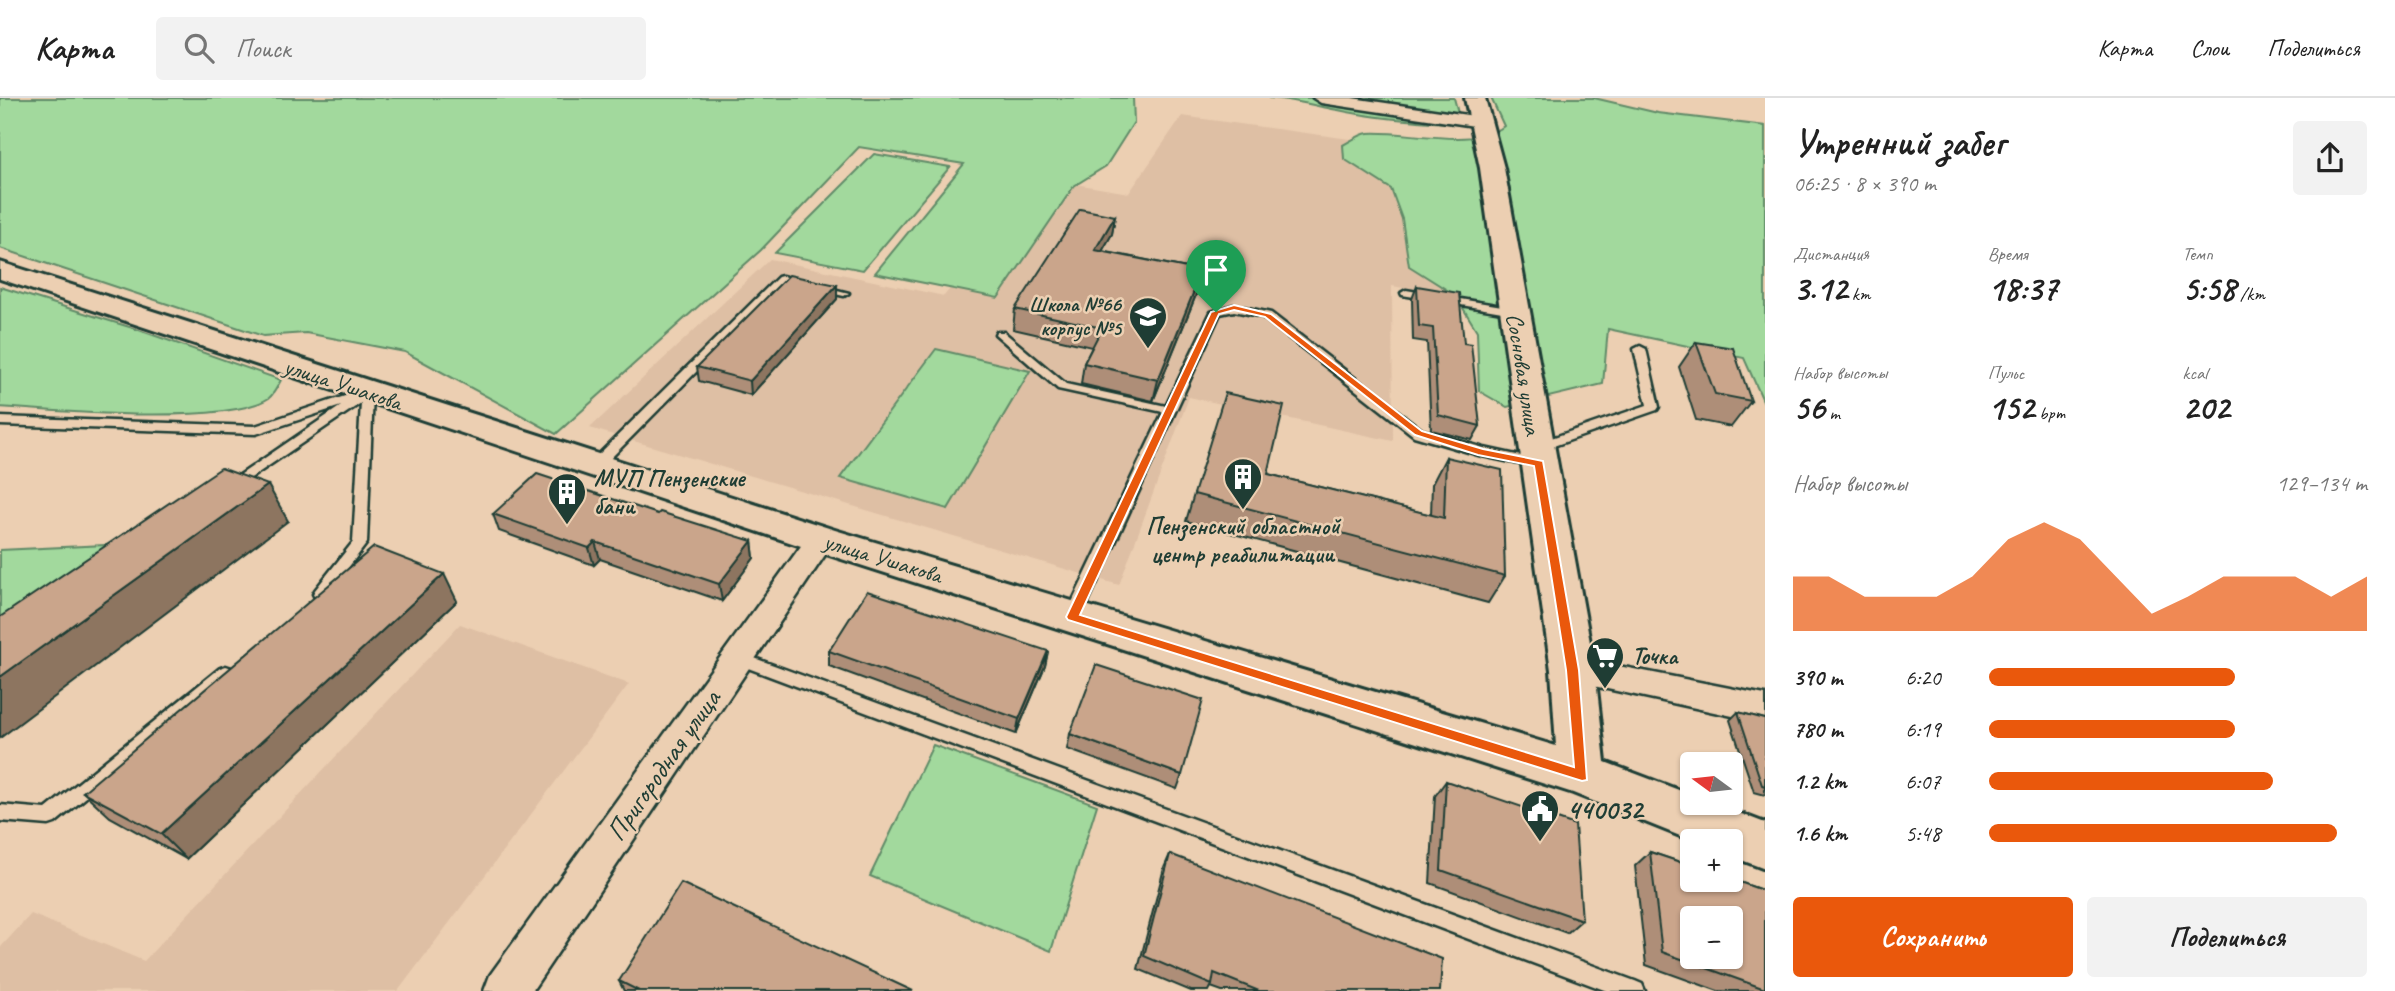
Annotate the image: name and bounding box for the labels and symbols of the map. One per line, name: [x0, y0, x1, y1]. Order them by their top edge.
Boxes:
pin: [1186, 240, 1246, 312]
place label: Школа №66 корпус №5: [1029, 291, 1123, 342]
school or university icon: Школа №66 корпус №5: [1127, 295, 1169, 350]
street label: Сосновая улица: [1500, 311, 1549, 438]
street label: улица Ушакова: [279, 350, 408, 418]
building icon: Пензенский областной центр реабилитации: [1222, 456, 1264, 511]
place label: МУП Пензенские бани: [594, 463, 746, 521]
building icon: МУП Пензенские бани: [546, 471, 588, 526]
place label: Пензенский областной центр реабилитации: [1146, 511, 1342, 569]
street label: улица Ушакова: [818, 525, 948, 591]
supermarket icon: Точка: [1584, 635, 1626, 690]
place label: Точка: [1632, 641, 1679, 671]
street label: Пригородная улица: [598, 681, 729, 847]
north arrow: [1680, 752, 1743, 816]
public building icon: 440032: [1519, 788, 1561, 843]
place label: 440032: [1567, 792, 1645, 827]

